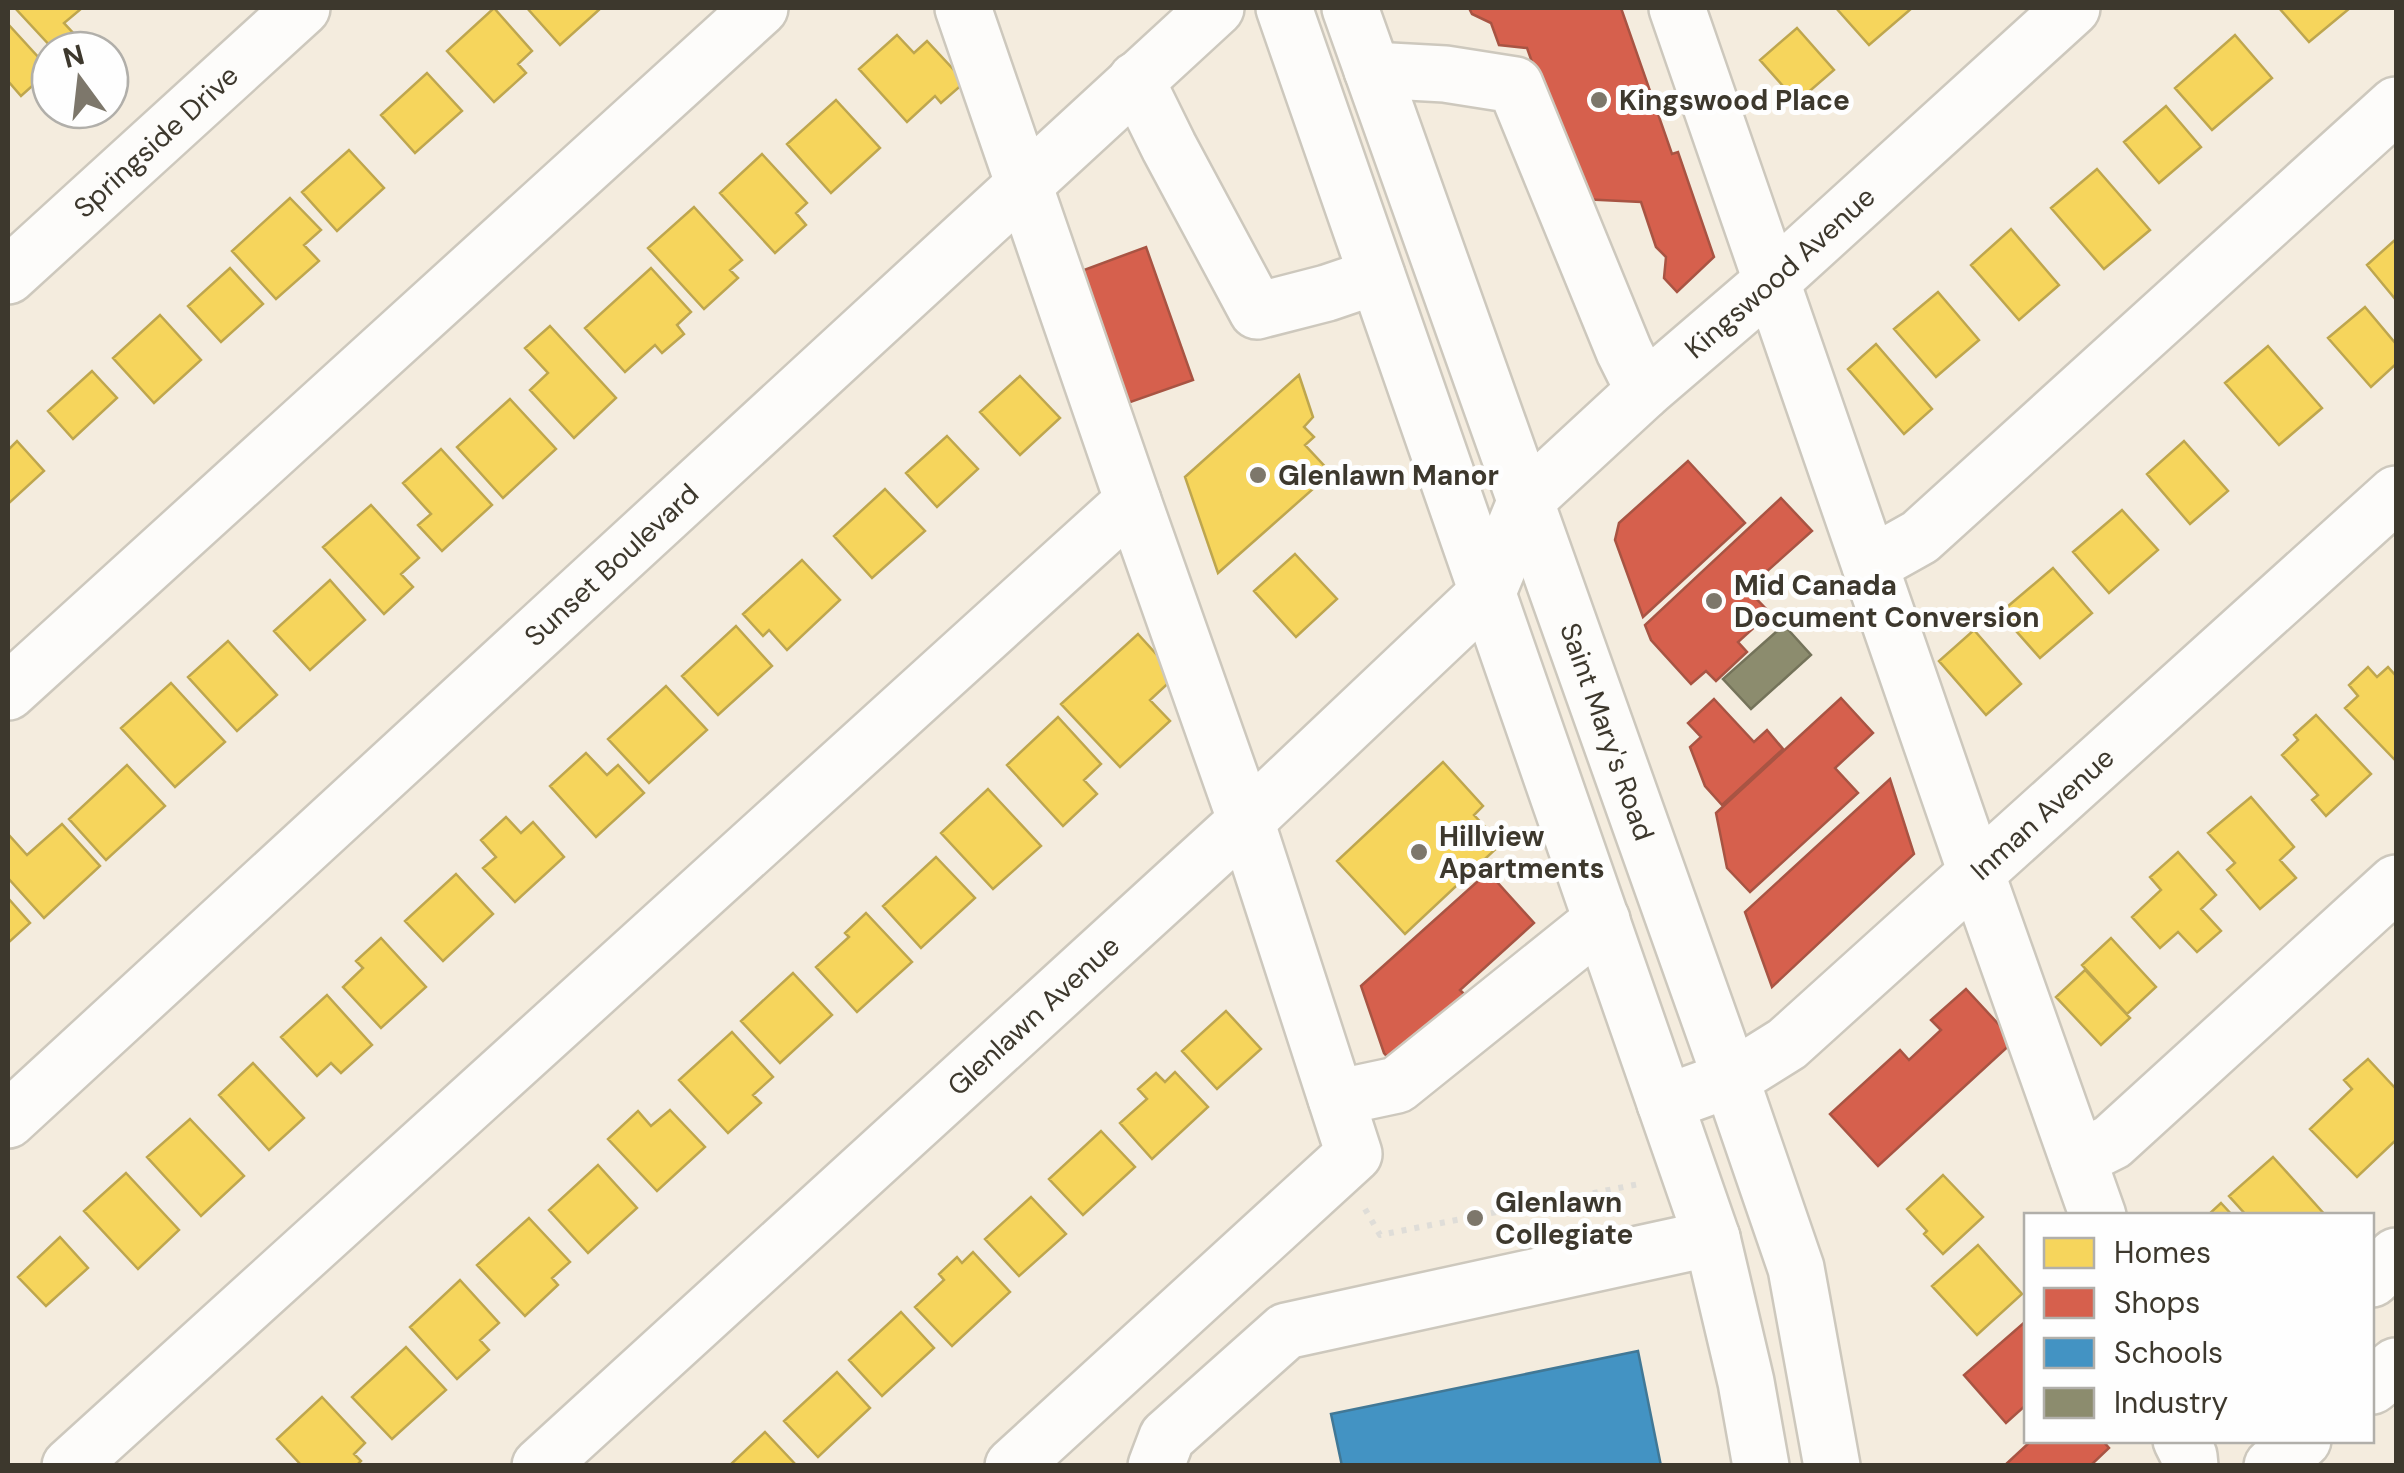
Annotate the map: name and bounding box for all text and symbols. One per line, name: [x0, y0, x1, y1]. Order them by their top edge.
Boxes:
north arrow: [30, 30, 130, 130]
text: N: [59, 36, 88, 77]
street label: Springside Drive: [66, 57, 246, 226]
place label: Kingswood Place: [1619, 82, 1850, 119]
marker: Kingswood Place: [1588, 89, 1610, 111]
street label: Kingswood Avenue: [1677, 178, 1883, 367]
place label: Glenlawn Manor: [1278, 457, 1499, 494]
marker: Glenlawn Manor: [1247, 464, 1269, 486]
street label: Sunset Boulevard: [516, 475, 706, 654]
place label: Mid Canada Document Conversion: [1734, 567, 2040, 636]
marker: Mid Canada Document Conversion: [1703, 590, 1725, 612]
street label: Saint Mary's Road: [1552, 618, 1663, 845]
street label: Inman Avenue: [1962, 739, 2122, 888]
place label: Hillview Apartments: [1439, 818, 1605, 887]
marker: Hillview Apartments: [1408, 841, 1430, 863]
street label: Glenlawn Avenue: [939, 927, 1127, 1104]
place label: Glenlawn Collegiate: [1495, 1184, 1633, 1253]
marker: Glenlawn Collegiate: [1464, 1207, 1486, 1229]
legend: [2024, 1213, 2374, 1443]
text: Homes: [2114, 1233, 2211, 1272]
text: Shops: [2114, 1283, 2200, 1322]
text: Schools: [2114, 1333, 2223, 1372]
text: Industry: [2114, 1383, 2229, 1422]

